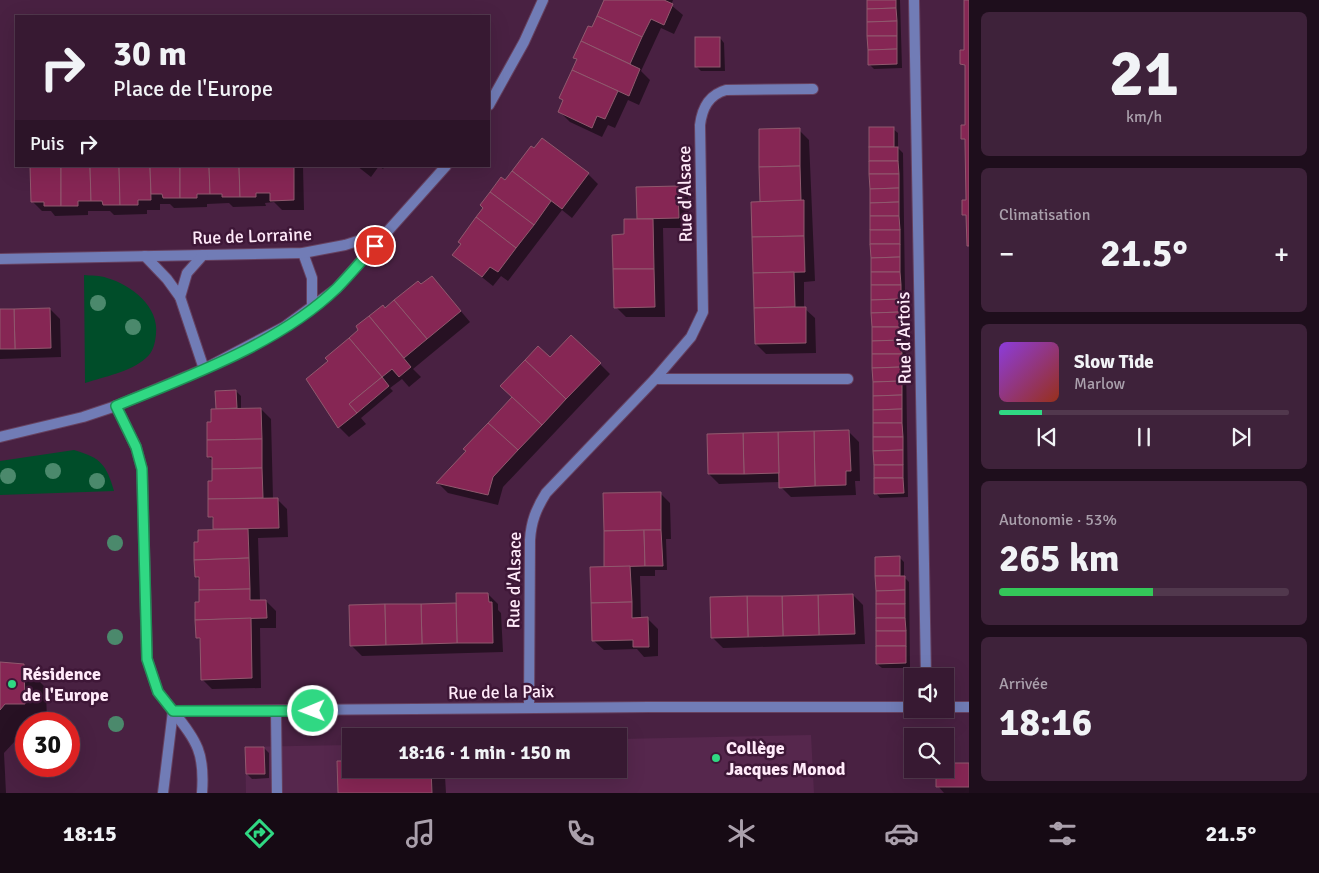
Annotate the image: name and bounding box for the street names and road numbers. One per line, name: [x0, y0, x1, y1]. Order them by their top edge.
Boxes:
street label: Rue d'Alsace: [673, 145, 697, 243]
street label: Rue de Lorraine: [192, 223, 312, 249]
street label: Rue d'Artois: [892, 291, 916, 385]
street label: Rue d'Alsace: [502, 531, 526, 629]
street label: Rue de la Paix: [448, 680, 555, 704]

